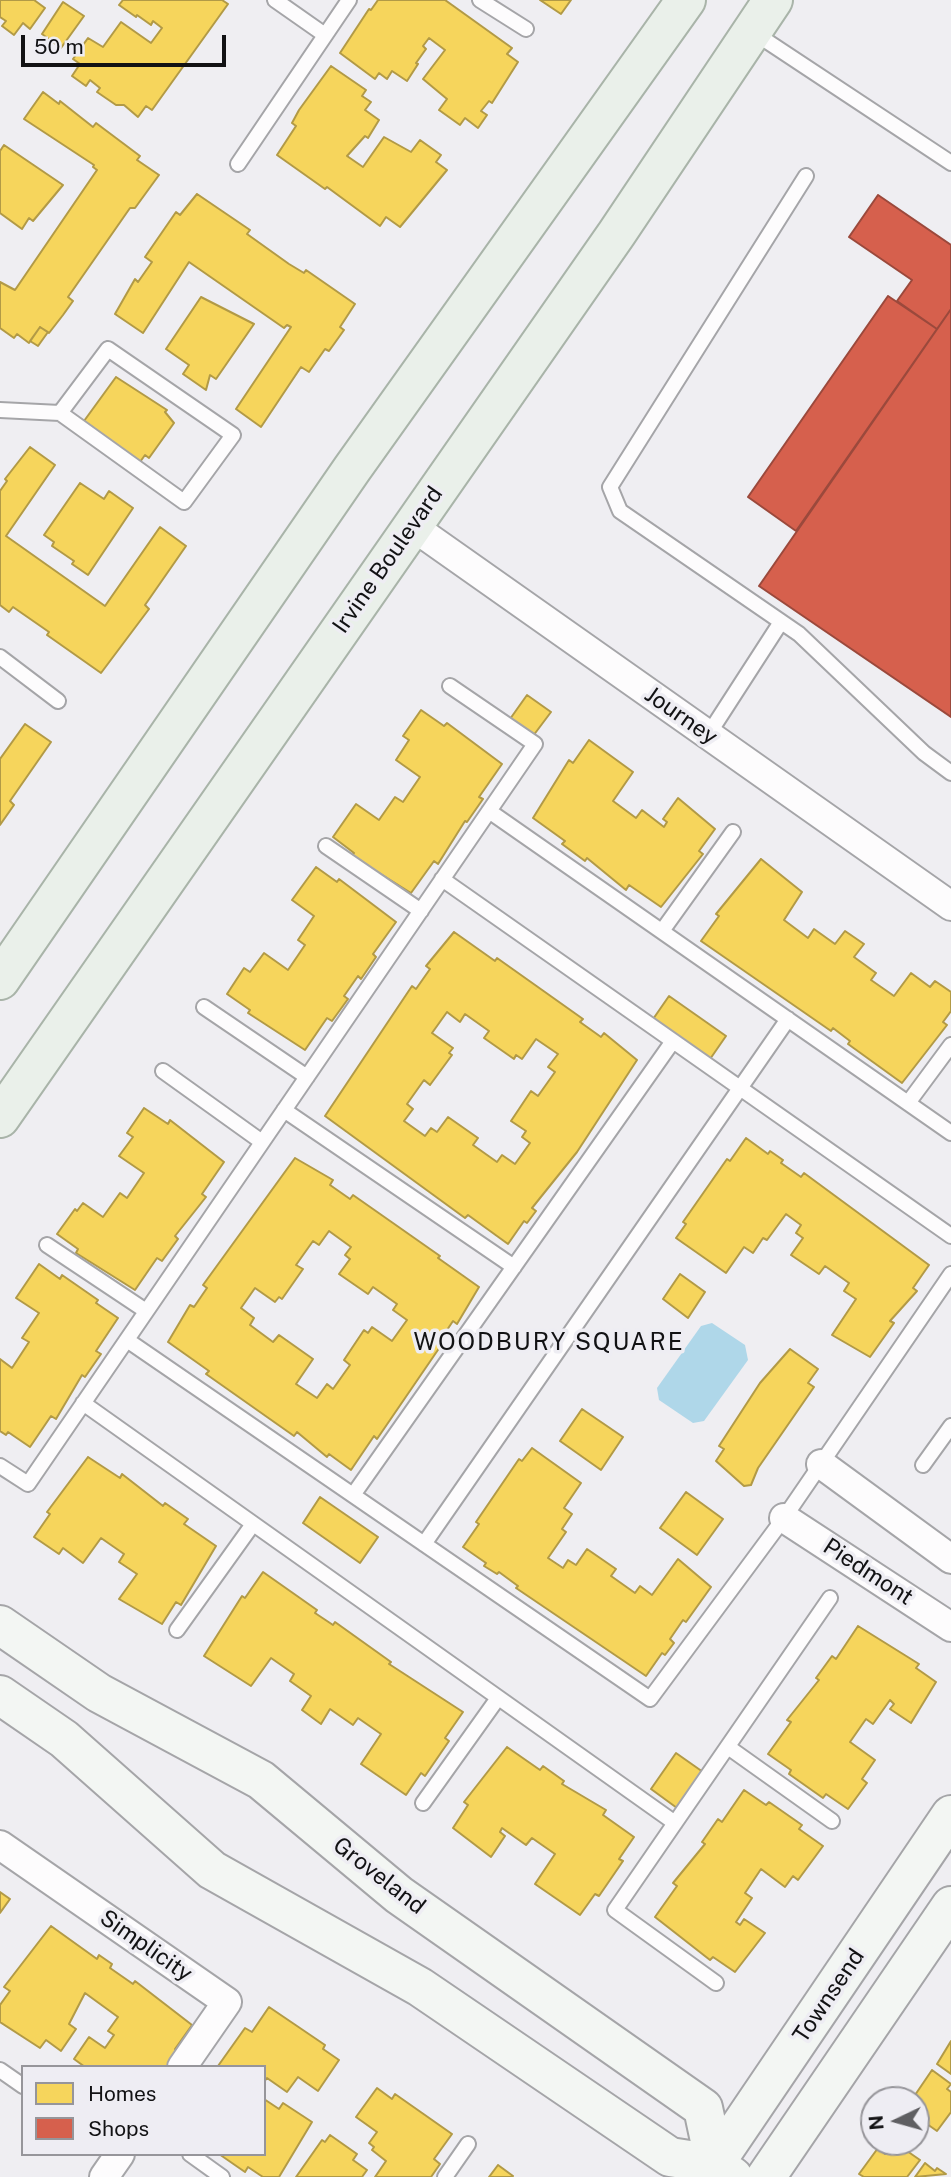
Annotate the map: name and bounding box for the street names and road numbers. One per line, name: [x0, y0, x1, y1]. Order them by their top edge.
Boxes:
street label: Irvine Boulevard: [327, 481, 449, 639]
street label: Journey: [639, 681, 723, 751]
street label: Piedmont: [818, 1533, 918, 1611]
street label: Groveland: [327, 1831, 431, 1921]
street label: Simplicity: [94, 1904, 198, 1988]
street label: Townsend: [787, 1944, 871, 2048]

